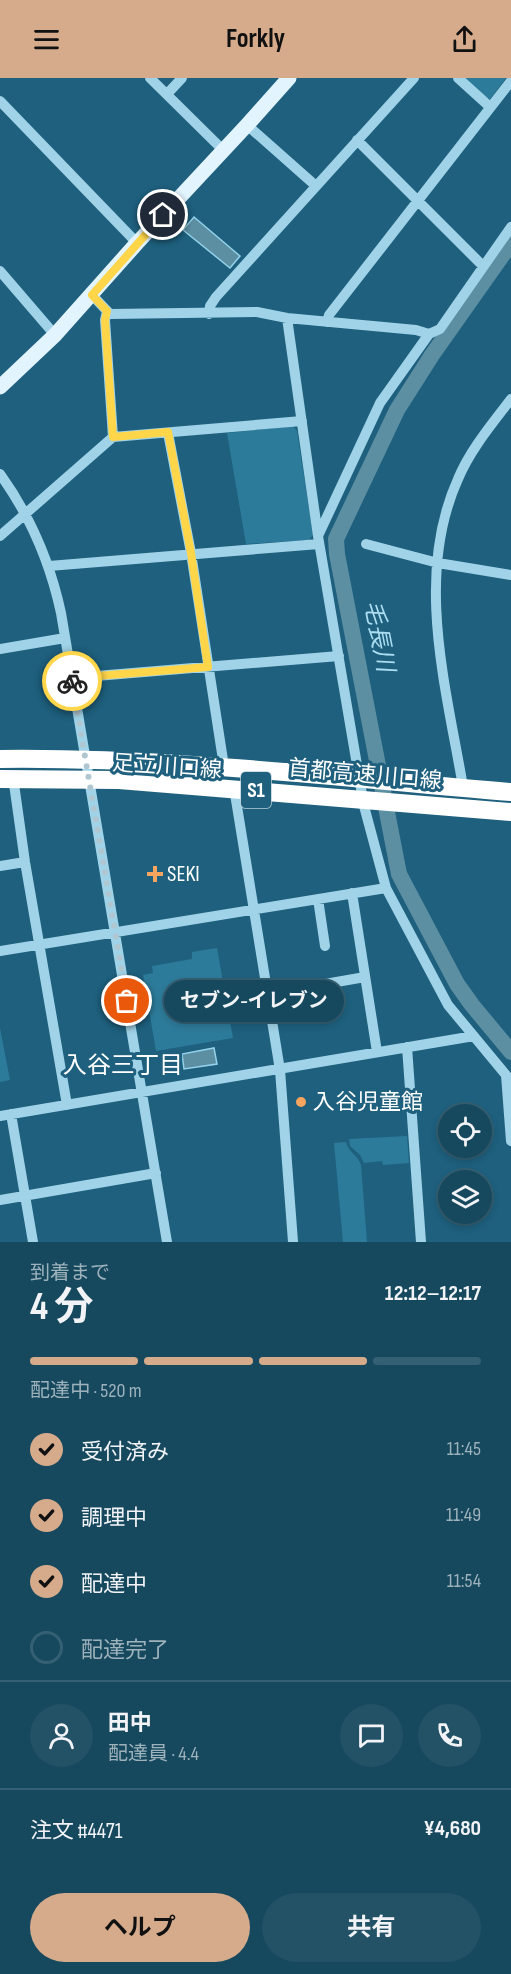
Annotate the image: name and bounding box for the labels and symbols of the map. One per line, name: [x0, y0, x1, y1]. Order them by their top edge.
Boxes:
pin: [137, 189, 188, 240]
water label: 毛長川: [358, 598, 401, 677]
courier: [42, 651, 102, 711]
street label: 足立川口線: [111, 750, 223, 784]
street label: 首都高速川口線: [287, 755, 443, 795]
road number: S1: [241, 772, 271, 808]
place label: SEKI: [167, 861, 200, 888]
marker: SEKI: [148, 867, 162, 881]
pin: [101, 975, 152, 1026]
callout: セブン-イレブン: [163, 980, 343, 1022]
district label: 入谷三丁目: [63, 1051, 183, 1080]
place label: 入谷児童館: [313, 1089, 423, 1116]
marker: 入谷児童館: [294, 1095, 308, 1109]

